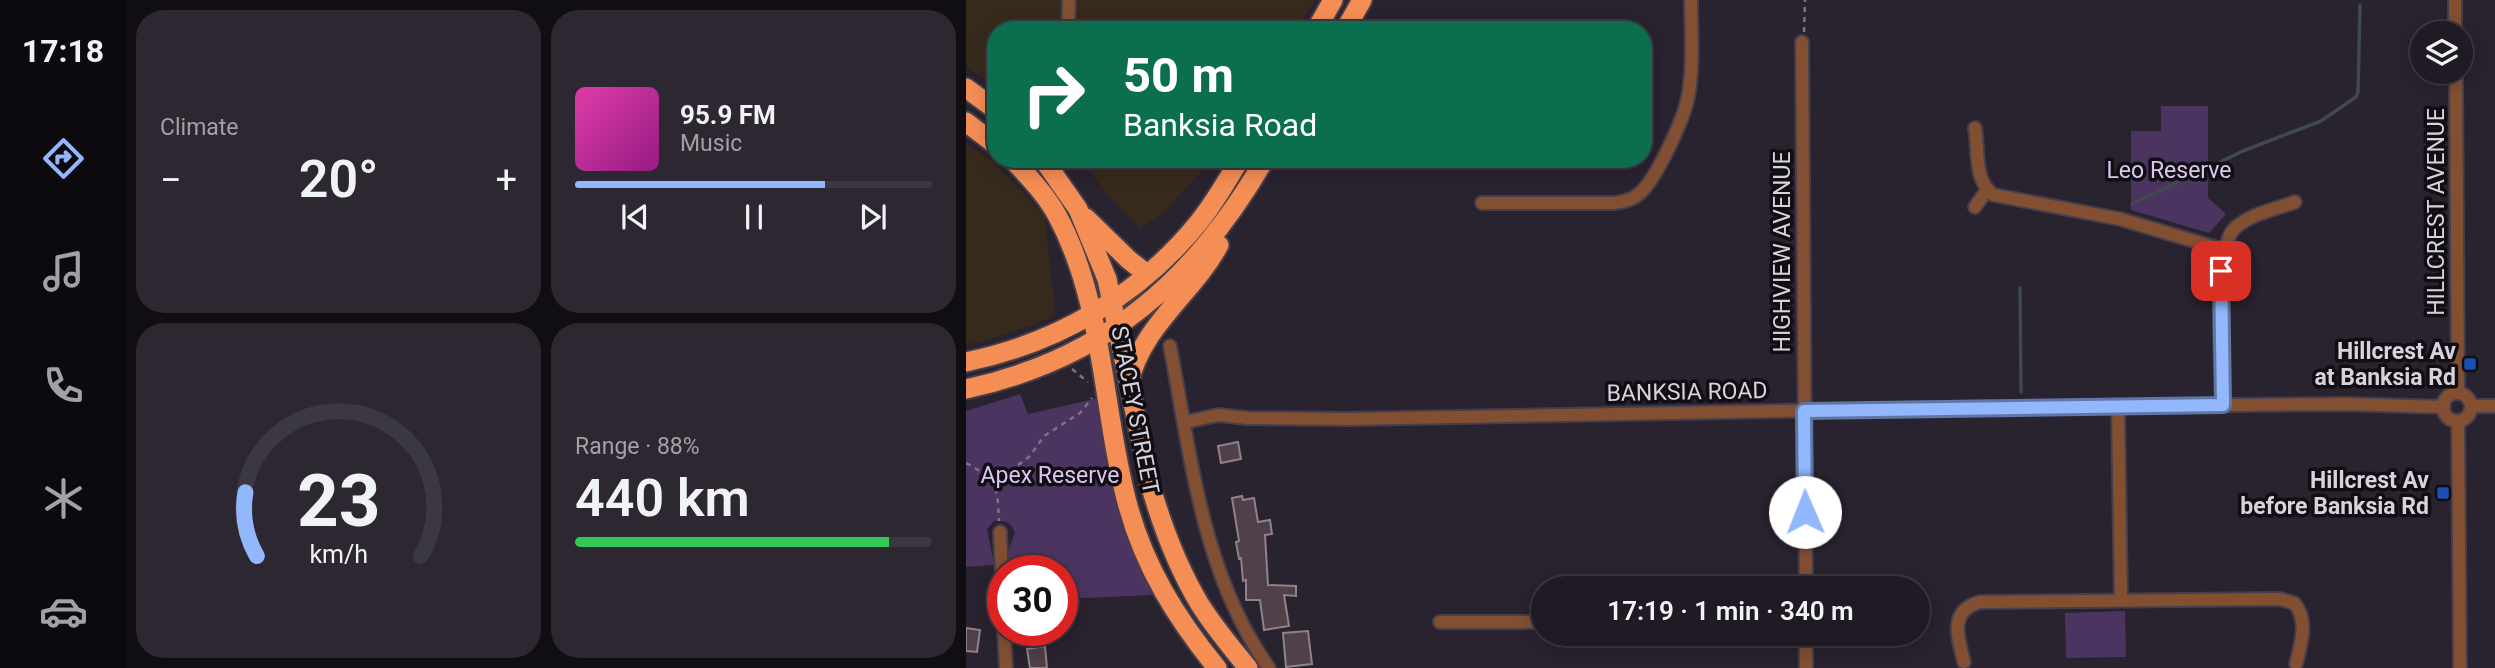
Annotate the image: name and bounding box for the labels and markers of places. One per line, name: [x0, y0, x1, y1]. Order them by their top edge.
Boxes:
pin: [2191, 241, 2251, 301]
place label: Hillcrest Av at Banksia Rd: [2314, 338, 2456, 391]
marker: Hillcrest Av at Banksia Rd: [2462, 356, 2478, 372]
place label: Hillcrest Av before Banksia Rd: [2240, 467, 2429, 520]
marker: Hillcrest Av before Banksia Rd: [2435, 485, 2451, 501]

